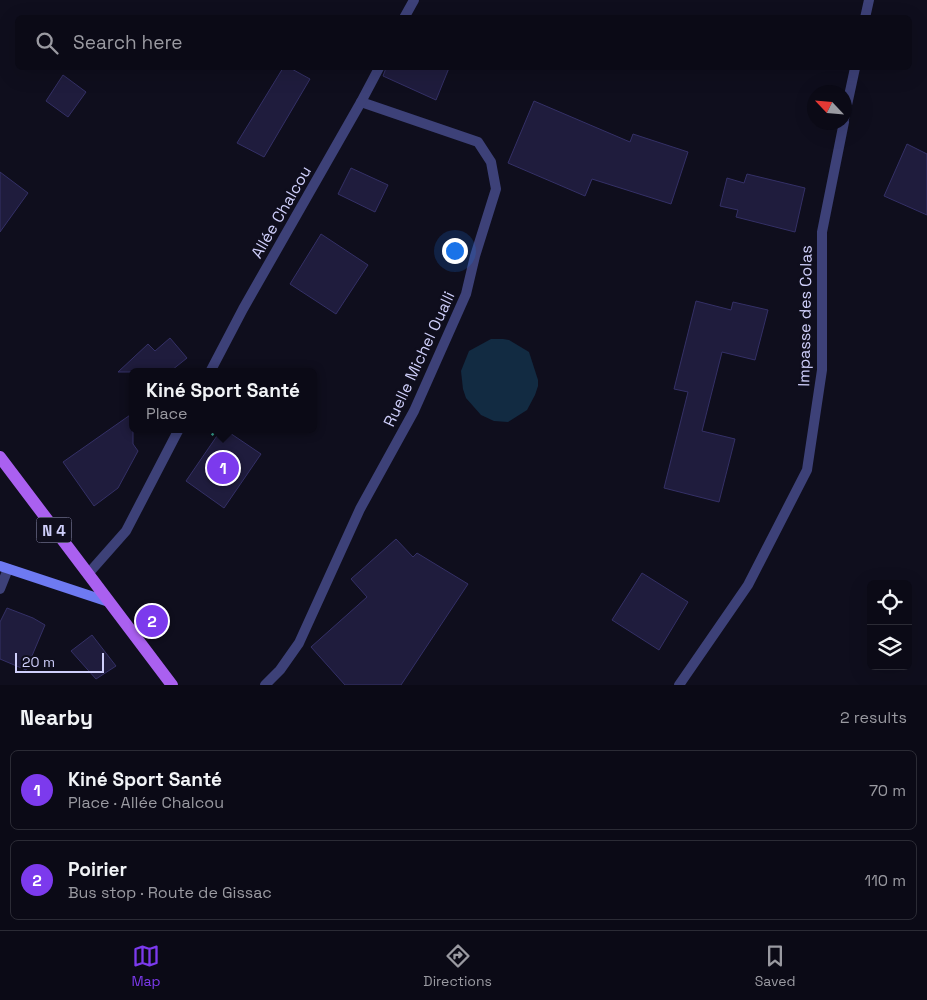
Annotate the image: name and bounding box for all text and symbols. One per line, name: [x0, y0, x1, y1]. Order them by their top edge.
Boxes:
search box: [15, 15, 912, 70]
icon: search: [33, 29, 61, 57]
text: Search here: [73, 30, 183, 55]
north arrow: [807, 85, 852, 130]
street label: Allée Chalcou: [246, 162, 316, 262]
your location: [442, 238, 468, 264]
street label: Impasse des Colas: [793, 245, 817, 387]
street label: Ruelle Michel Oualli: [378, 288, 460, 430]
popup: [129, 368, 317, 433]
text: Kiné Sport Santé: [146, 378, 300, 403]
text: Place: [146, 403, 188, 424]
pin: 1: [207, 449, 239, 487]
road number: N 4: [36, 518, 72, 542]
map controls: [867, 580, 912, 670]
button: locate: [867, 580, 912, 625]
pin: 2: [136, 602, 168, 640]
button: layers: [867, 625, 912, 670]
scale bar: [15, 650, 104, 673]
text: 20 m: [22, 653, 55, 671]
text: Nearby: [20, 704, 93, 731]
text: 2 results: [840, 707, 907, 728]
text: Kiné Sport Santé: [68, 767, 222, 792]
text: 1: [33, 780, 41, 801]
text: 70 m: [869, 780, 906, 801]
text: Place · Allée Chalcou: [68, 792, 224, 813]
text: Poirier: [68, 857, 127, 882]
text: 2: [32, 870, 42, 891]
text: 110 m: [864, 870, 906, 891]
text: Bus stop · Route de Gissac: [68, 882, 272, 903]
tab: Map: [131, 942, 161, 990]
tab: Directions: [423, 942, 492, 990]
tab: Saved: [755, 942, 796, 990]

